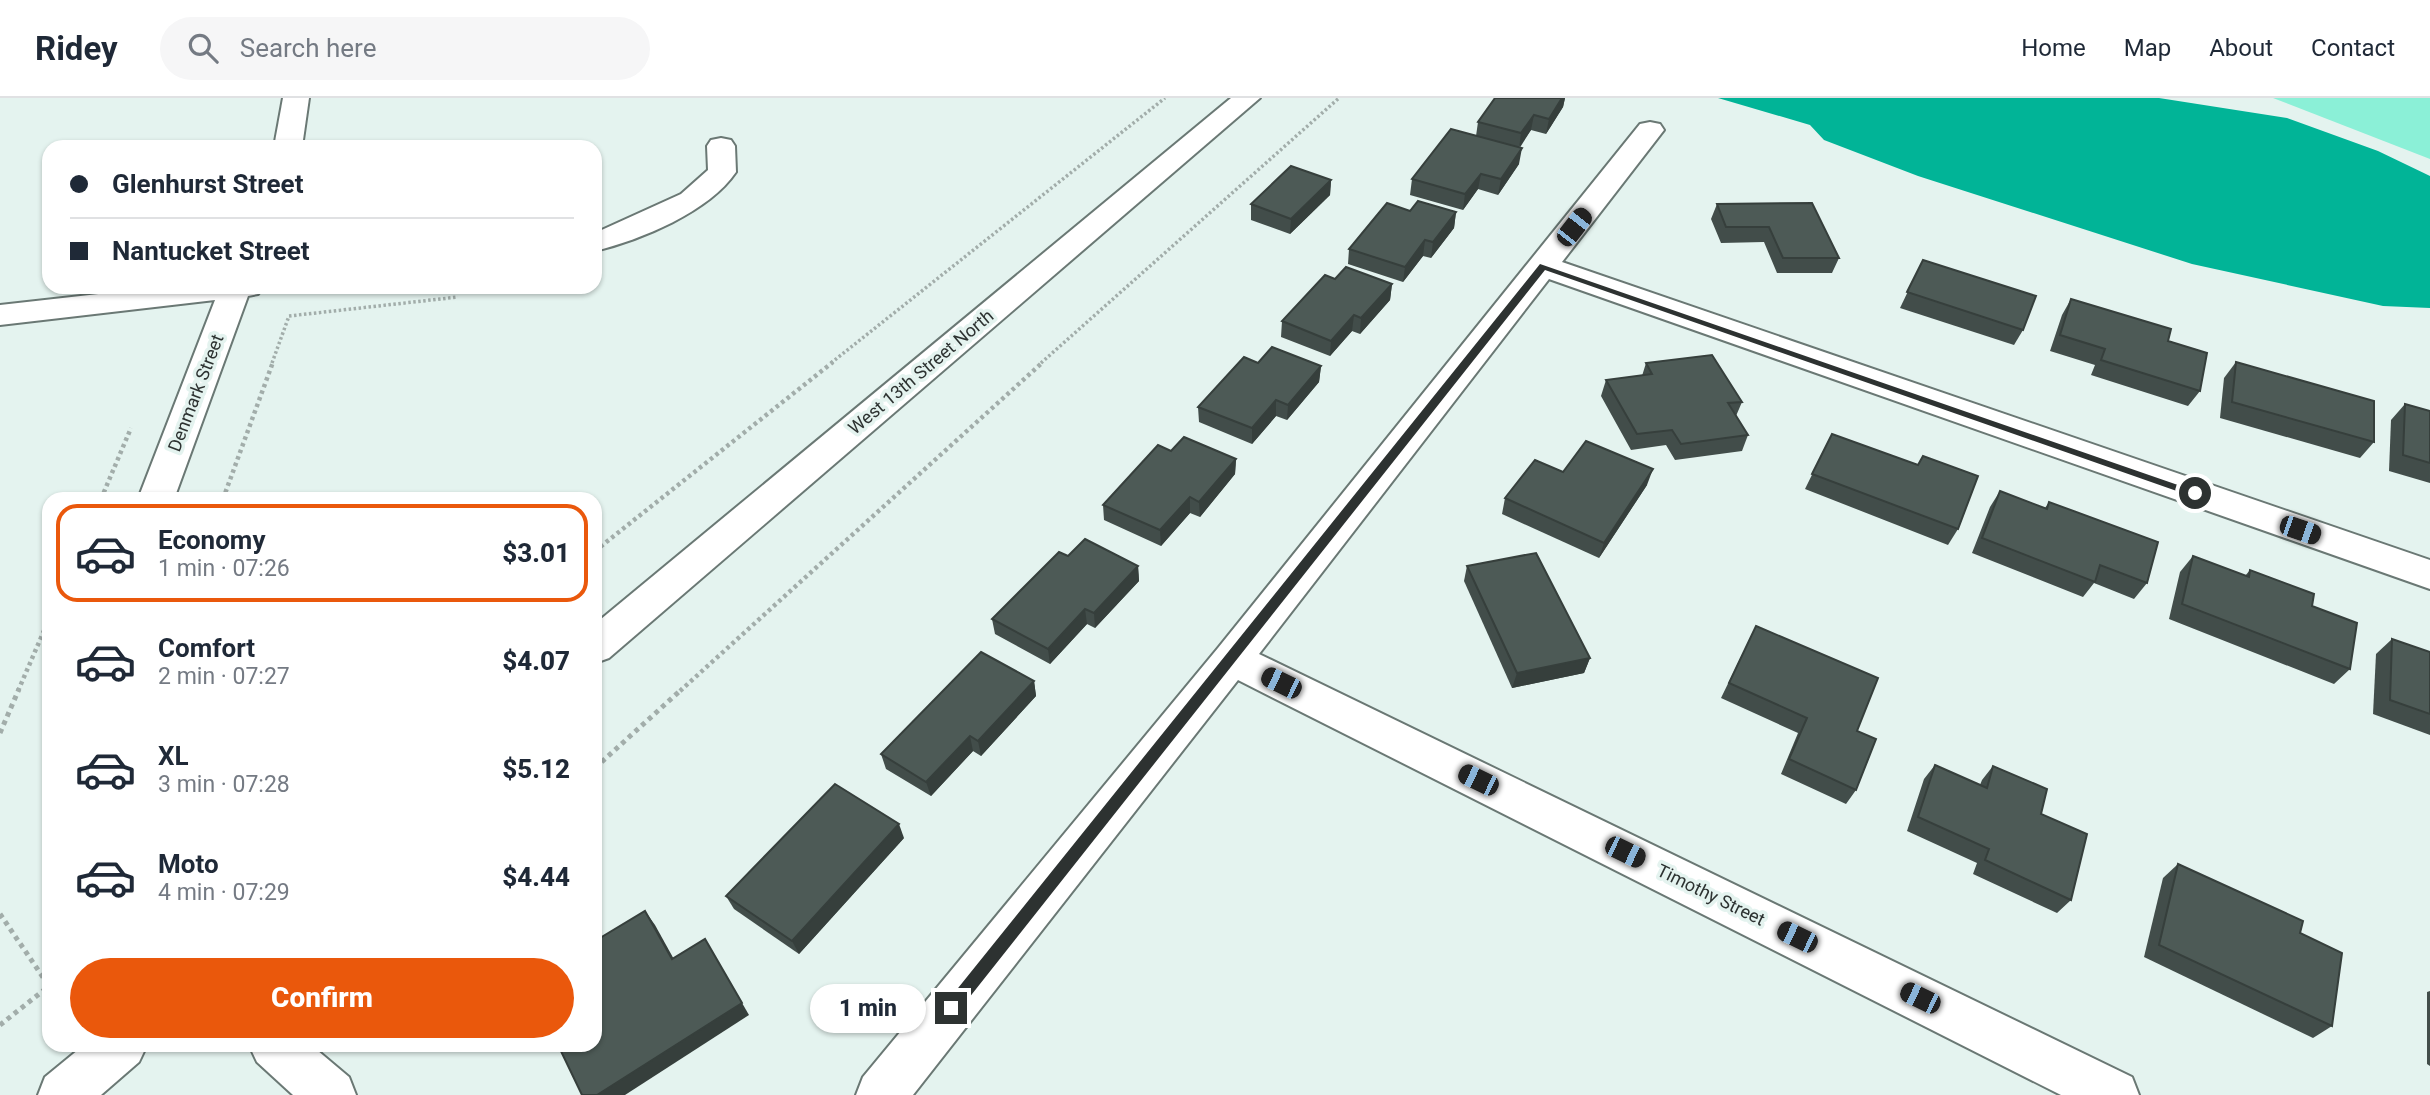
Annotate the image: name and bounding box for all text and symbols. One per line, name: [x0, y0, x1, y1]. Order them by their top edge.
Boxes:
search box: [160, 17, 650, 80]
text: Ridey: [35, 29, 118, 68]
icon: search: [184, 29, 222, 67]
text: Search here: [240, 33, 376, 63]
text: Home: [2021, 34, 2086, 62]
text: Map: [2124, 34, 2171, 62]
text: About: [2209, 34, 2273, 62]
text: Contact: [2311, 34, 2395, 62]
text: Glenhurst Street: [112, 169, 303, 199]
car: [1553, 204, 1596, 250]
text: Nantucket Street: [112, 236, 310, 266]
street label: West 13th Street North: [844, 305, 997, 438]
street label: Denmark Street: [164, 331, 228, 454]
route start: [2179, 477, 2211, 509]
car: [2277, 513, 2324, 547]
icon: car: [74, 522, 137, 585]
text: Economy: [158, 525, 265, 555]
text: $3.01: [502, 538, 570, 568]
text: 1 min · 07:26: [158, 555, 290, 582]
icon: car: [74, 630, 137, 693]
text: Comfort: [158, 633, 255, 663]
text: $4.07: [502, 646, 570, 676]
text: 2 min · 07:27: [158, 663, 290, 690]
car: [1258, 664, 1305, 702]
icon: car: [74, 738, 137, 801]
text: XL: [158, 741, 189, 771]
text: $5.12: [502, 754, 570, 784]
car: [1455, 761, 1502, 799]
text: 3 min · 07:28: [158, 771, 290, 798]
car: [1602, 833, 1649, 871]
icon: car: [74, 846, 137, 909]
text: Moto: [158, 849, 219, 879]
street label: Timothy Street: [1654, 859, 1769, 930]
text: $4.44: [502, 862, 570, 892]
text: 4 min · 07:29: [158, 879, 290, 906]
car: [1774, 918, 1821, 956]
button: Confirm: [70, 958, 574, 1038]
car: [1897, 979, 1944, 1017]
callout: 1 min: [811, 984, 926, 1032]
route end: [935, 992, 967, 1024]
text: 1 min: [839, 995, 897, 1022]

